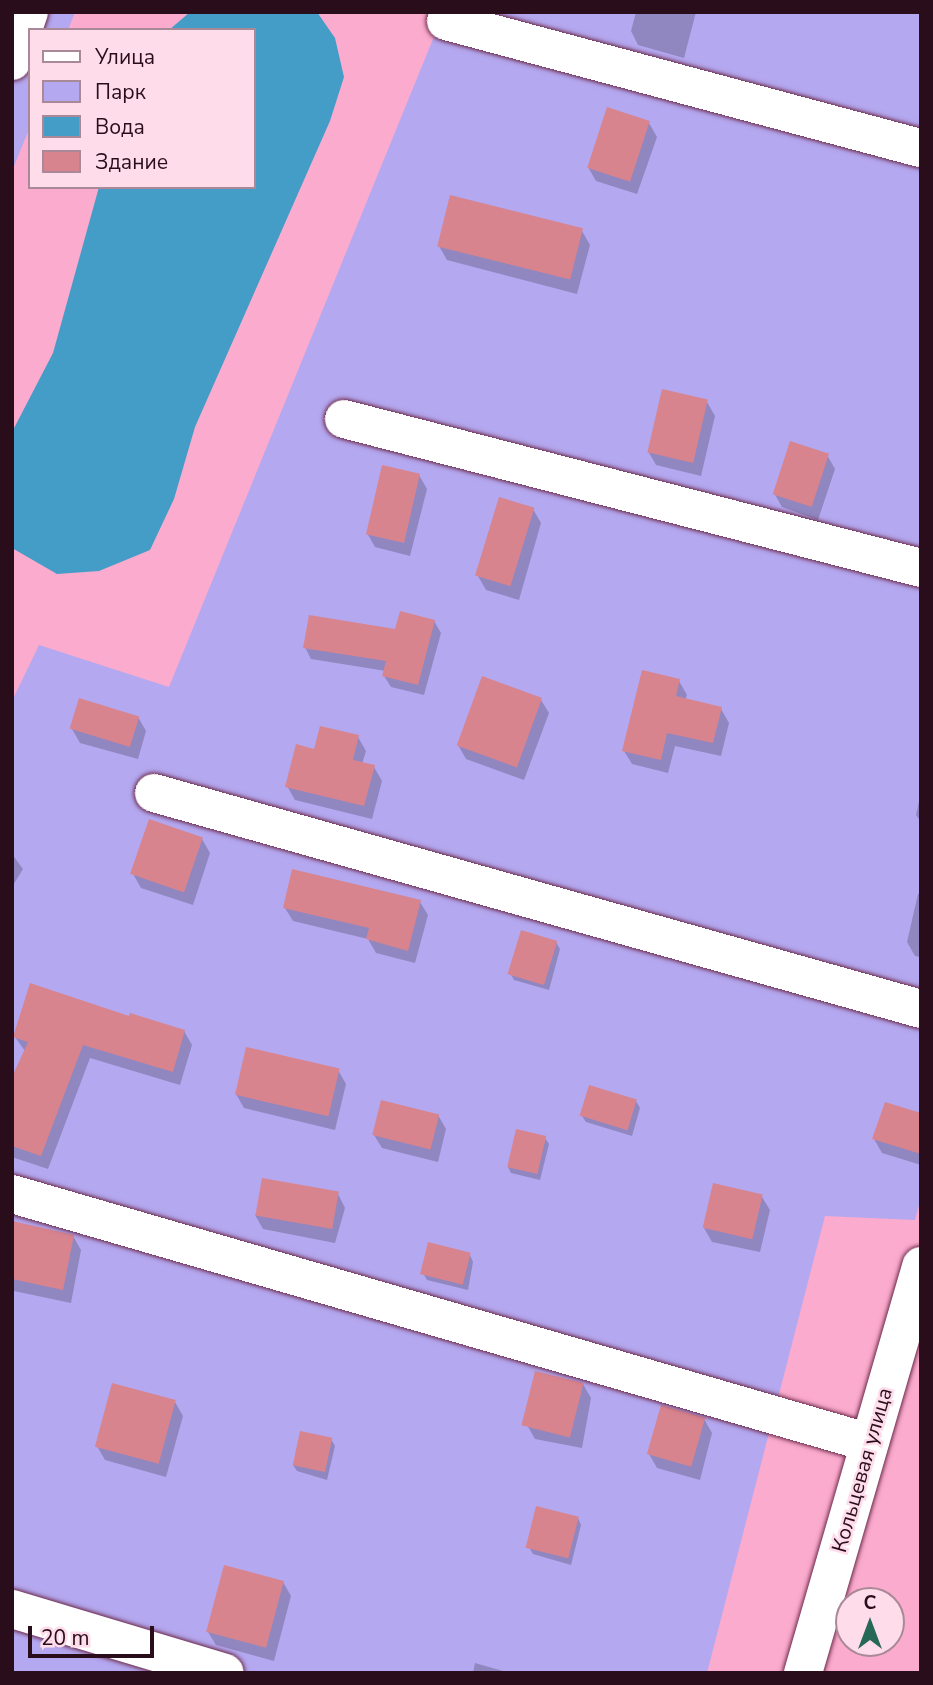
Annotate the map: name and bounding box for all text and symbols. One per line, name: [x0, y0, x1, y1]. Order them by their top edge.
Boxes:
legend: [28, 28, 256, 189]
text: Улица: [95, 43, 155, 71]
text: Парк: [95, 78, 146, 106]
text: Вода: [95, 113, 145, 141]
text: Здание: [95, 148, 168, 176]
street label: Кольцевая улица: [826, 1385, 898, 1555]
north arrow: [835, 1587, 905, 1657]
text: С: [864, 1590, 876, 1616]
scale bar: [32, 1612, 158, 1656]
text: 20 m: [41, 1624, 90, 1652]

